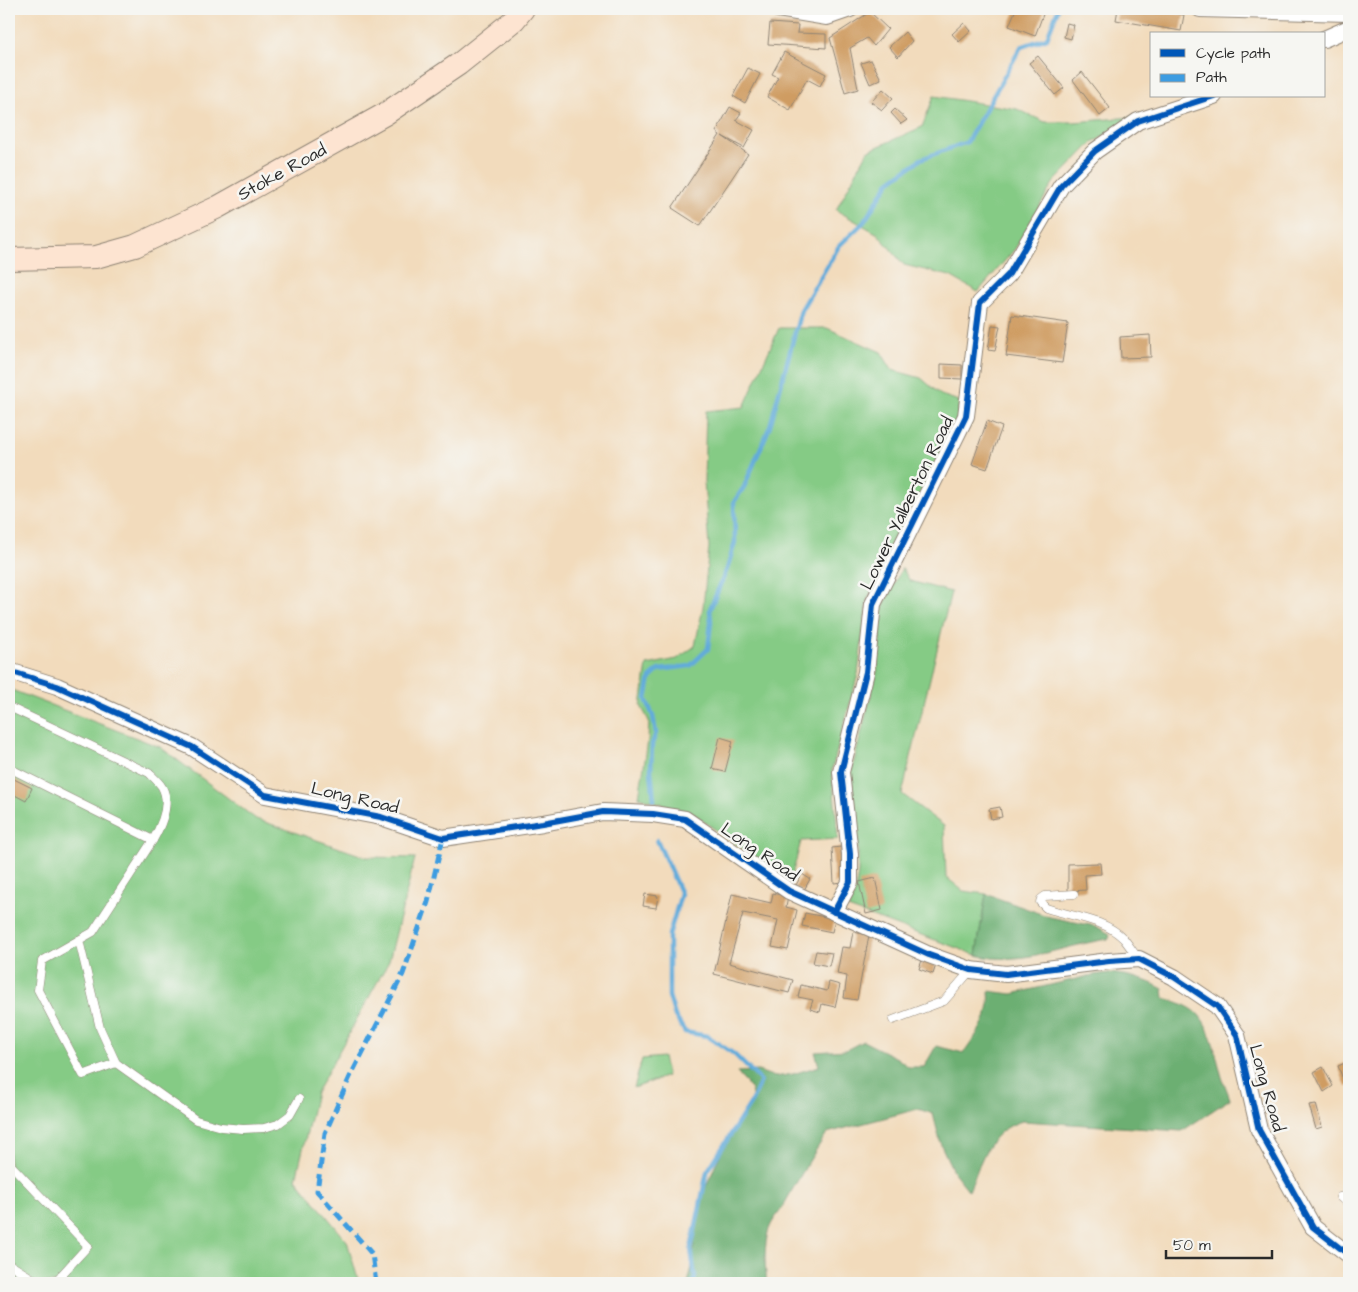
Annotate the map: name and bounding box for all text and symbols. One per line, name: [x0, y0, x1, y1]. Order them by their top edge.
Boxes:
legend: [1150, 32, 1326, 98]
text: Cycle path: [1196, 43, 1271, 65]
text: Path: [1196, 67, 1227, 88]
street label: Stoke Road: [233, 137, 331, 207]
street label: Lower Yalberton Road: [854, 412, 960, 594]
street label: Long Road: [308, 776, 401, 821]
street label: Long Road: [715, 817, 804, 888]
street label: Long Road: [1242, 1042, 1291, 1135]
scale bar: [1166, 1227, 1272, 1259]
text: 50 m: [1173, 1235, 1211, 1256]

